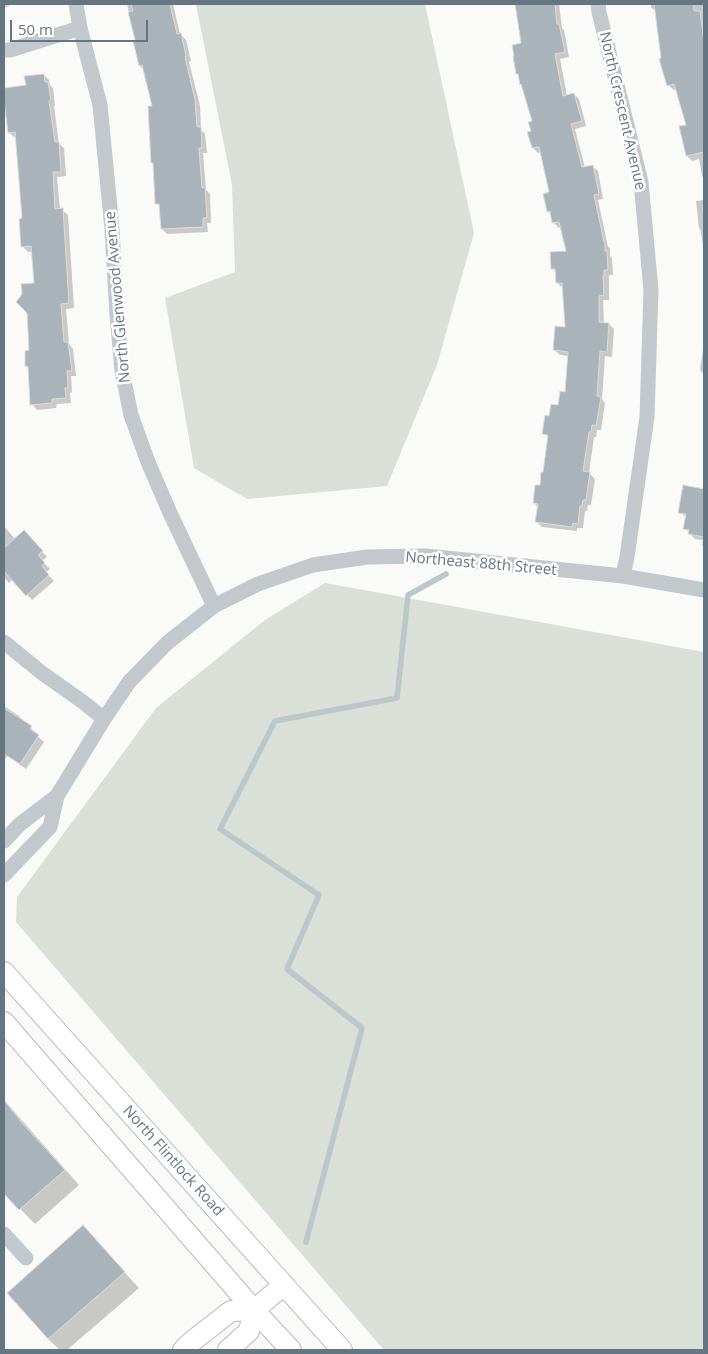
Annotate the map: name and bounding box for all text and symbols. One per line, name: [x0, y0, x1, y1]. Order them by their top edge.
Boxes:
scale bar: [12, 10, 150, 42]
text: 50 m: [18, 19, 53, 39]
street label: North Crescent Avenue: [595, 30, 649, 192]
street label: North Glenwood Avenue: [102, 210, 134, 384]
street label: Northeast 88th Street: [405, 548, 557, 580]
street label: North Flintlock Road: [119, 1102, 227, 1220]

